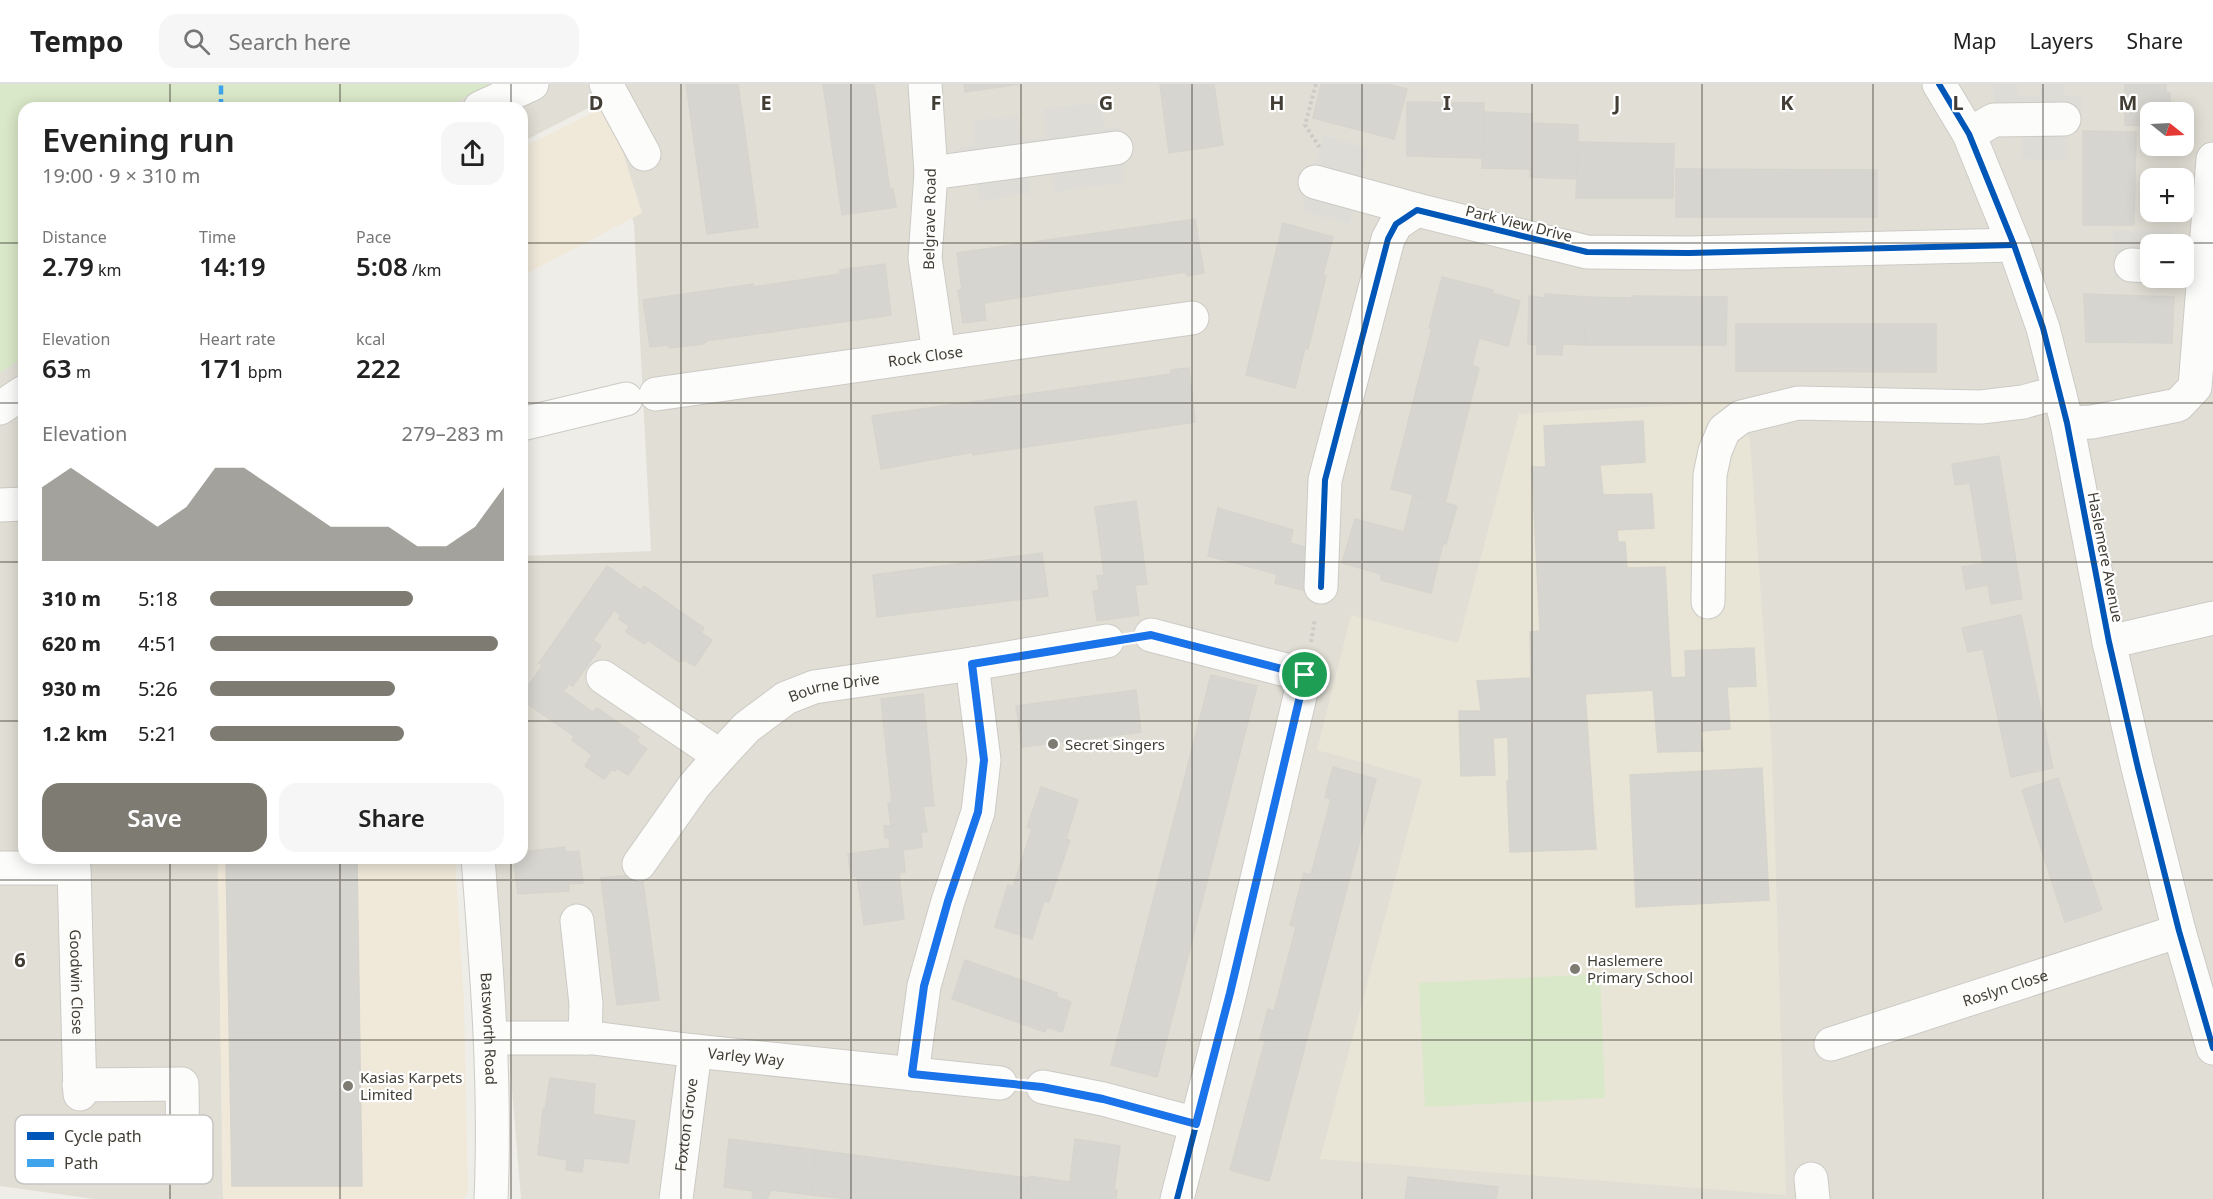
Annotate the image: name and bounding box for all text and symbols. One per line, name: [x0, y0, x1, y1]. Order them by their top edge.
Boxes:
search box: [159, 14, 579, 68]
text: Tempo: [30, 22, 123, 60]
icon: search: [180, 25, 213, 58]
text: Search here: [228, 26, 351, 56]
text: Map: [1953, 27, 1997, 55]
text: Layers: [2030, 27, 2094, 55]
text: Share: [2127, 27, 2183, 55]
text: D: [589, 89, 603, 116]
text: E: [760, 89, 772, 116]
text: F: [931, 89, 941, 116]
text: G: [1099, 89, 1113, 116]
text: H: [1269, 89, 1285, 116]
text: I: [1443, 89, 1451, 116]
text: J: [1612, 89, 1620, 116]
text: K: [1780, 89, 1794, 116]
text: L: [1952, 89, 1964, 116]
text: M: [2119, 89, 2137, 116]
north arrow: [2140, 102, 2194, 156]
map controls: [2140, 102, 2194, 288]
text: Evening run: [42, 117, 235, 162]
button: share: [441, 122, 504, 185]
text: 19:00 · 9 × 310 m: [42, 162, 200, 189]
street label: Belgrave Road: [918, 168, 940, 270]
button: +: [2140, 168, 2194, 222]
street label: Park View Drive: [1463, 200, 1575, 246]
text: Distance: [42, 226, 107, 248]
text: Time: [199, 226, 236, 248]
text: Pace: [356, 226, 391, 248]
button: −: [2140, 234, 2194, 288]
text: 2.79: [42, 248, 94, 284]
text: 14:19: [199, 248, 266, 284]
text: 5:08: [356, 248, 408, 284]
text: km: [94, 259, 121, 281]
text: /km: [408, 259, 441, 281]
text: Elevation: [42, 328, 110, 350]
text: Heart rate: [199, 328, 275, 350]
text: kcal: [356, 328, 385, 350]
street label: Rock Close: [886, 341, 964, 371]
text: 63: [42, 350, 72, 386]
text: 171: [199, 350, 244, 386]
text: 222: [356, 350, 401, 386]
text: m: [72, 361, 91, 383]
text: bpm: [244, 361, 282, 383]
text: Elevation: [42, 420, 127, 447]
text: 279–283 m: [401, 420, 504, 447]
street label: Haslemere Avenue: [2084, 490, 2128, 624]
text: 310 m: [42, 585, 101, 612]
text: 5:18: [138, 585, 178, 612]
text: 620 m: [42, 630, 101, 657]
text: 4:51: [138, 630, 178, 657]
pin: [1279, 649, 1330, 700]
icon: arrive: [1288, 658, 1321, 691]
street label: Bourne Drive: [785, 668, 881, 706]
text: 930 m: [42, 675, 101, 702]
text: 5:26: [138, 675, 178, 702]
text: 1.2 km: [42, 720, 108, 747]
text: 5:21: [138, 720, 178, 747]
place label: Secret Singers: [1065, 734, 1165, 754]
marker: Secret Singers: [1046, 737, 1060, 751]
button: Save: [42, 783, 267, 852]
button: Share: [279, 783, 504, 852]
street label: Goodwin Close: [66, 929, 88, 1035]
text: 6: [14, 946, 26, 973]
place label: Haslemere Primary School: [1587, 950, 1693, 987]
marker: Haslemere Primary School: [1568, 962, 1582, 976]
street label: Roslyn Close: [1960, 964, 2050, 1011]
street label: Batsworth Road: [477, 972, 502, 1085]
street label: Varley Way: [707, 1042, 785, 1070]
place label: Kasias Karpets Limited: [360, 1067, 462, 1104]
street label: Foxton Grove: [670, 1077, 701, 1172]
marker: Kasias Karpets Limited: [341, 1079, 355, 1093]
legend: [15, 1115, 213, 1184]
text: Cycle path: [64, 1125, 142, 1147]
text: Path: [64, 1152, 98, 1174]

